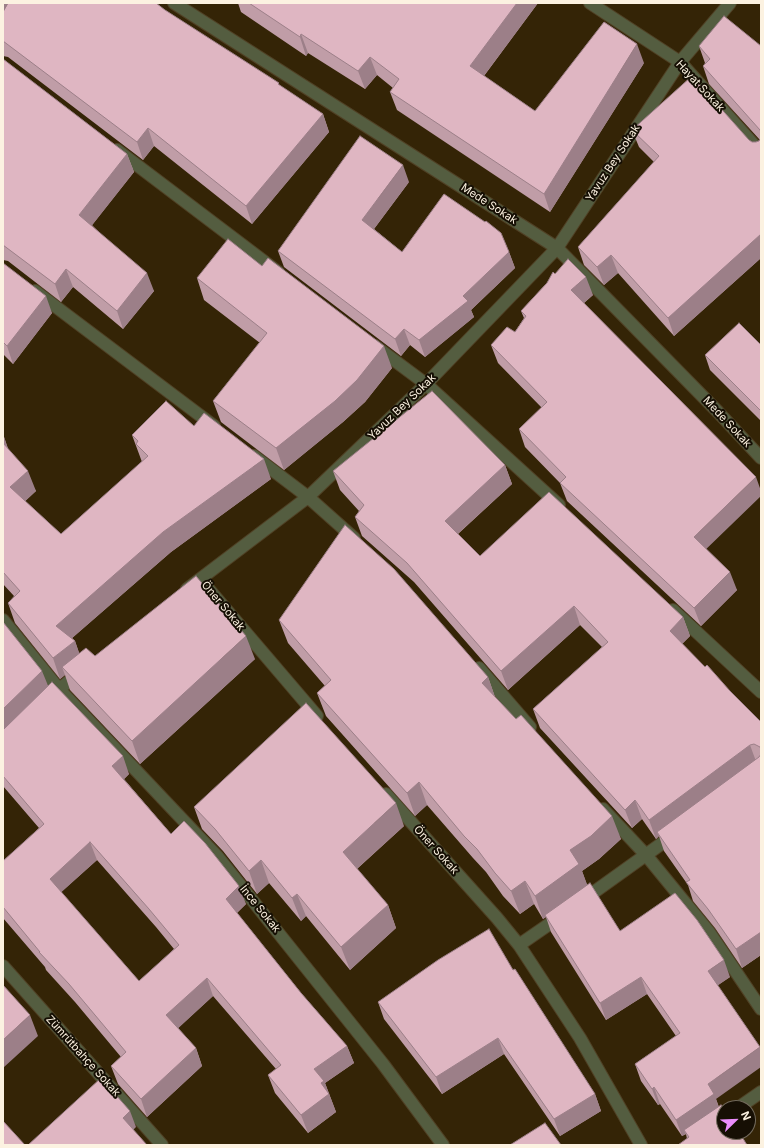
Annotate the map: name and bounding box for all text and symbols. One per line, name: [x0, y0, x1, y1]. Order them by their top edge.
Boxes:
street label: Hayat Sokak: [673, 58, 727, 114]
street label: Yavuz Bey Sokak: [583, 122, 643, 204]
street label: Mede Sokak: [458, 181, 520, 227]
street label: Yavuz Bey Sokak: [365, 371, 439, 443]
street label: Mede Sokak: [700, 394, 754, 450]
street label: Öner Sokak: [199, 579, 247, 633]
street label: Öner Sokak: [411, 823, 461, 877]
street label: İnce Sokak: [237, 883, 283, 935]
street label: Zümrütbahçe Sokak: [43, 1013, 123, 1099]
north arrow: [716, 1100, 756, 1140]
text: N: [738, 1109, 754, 1122]

